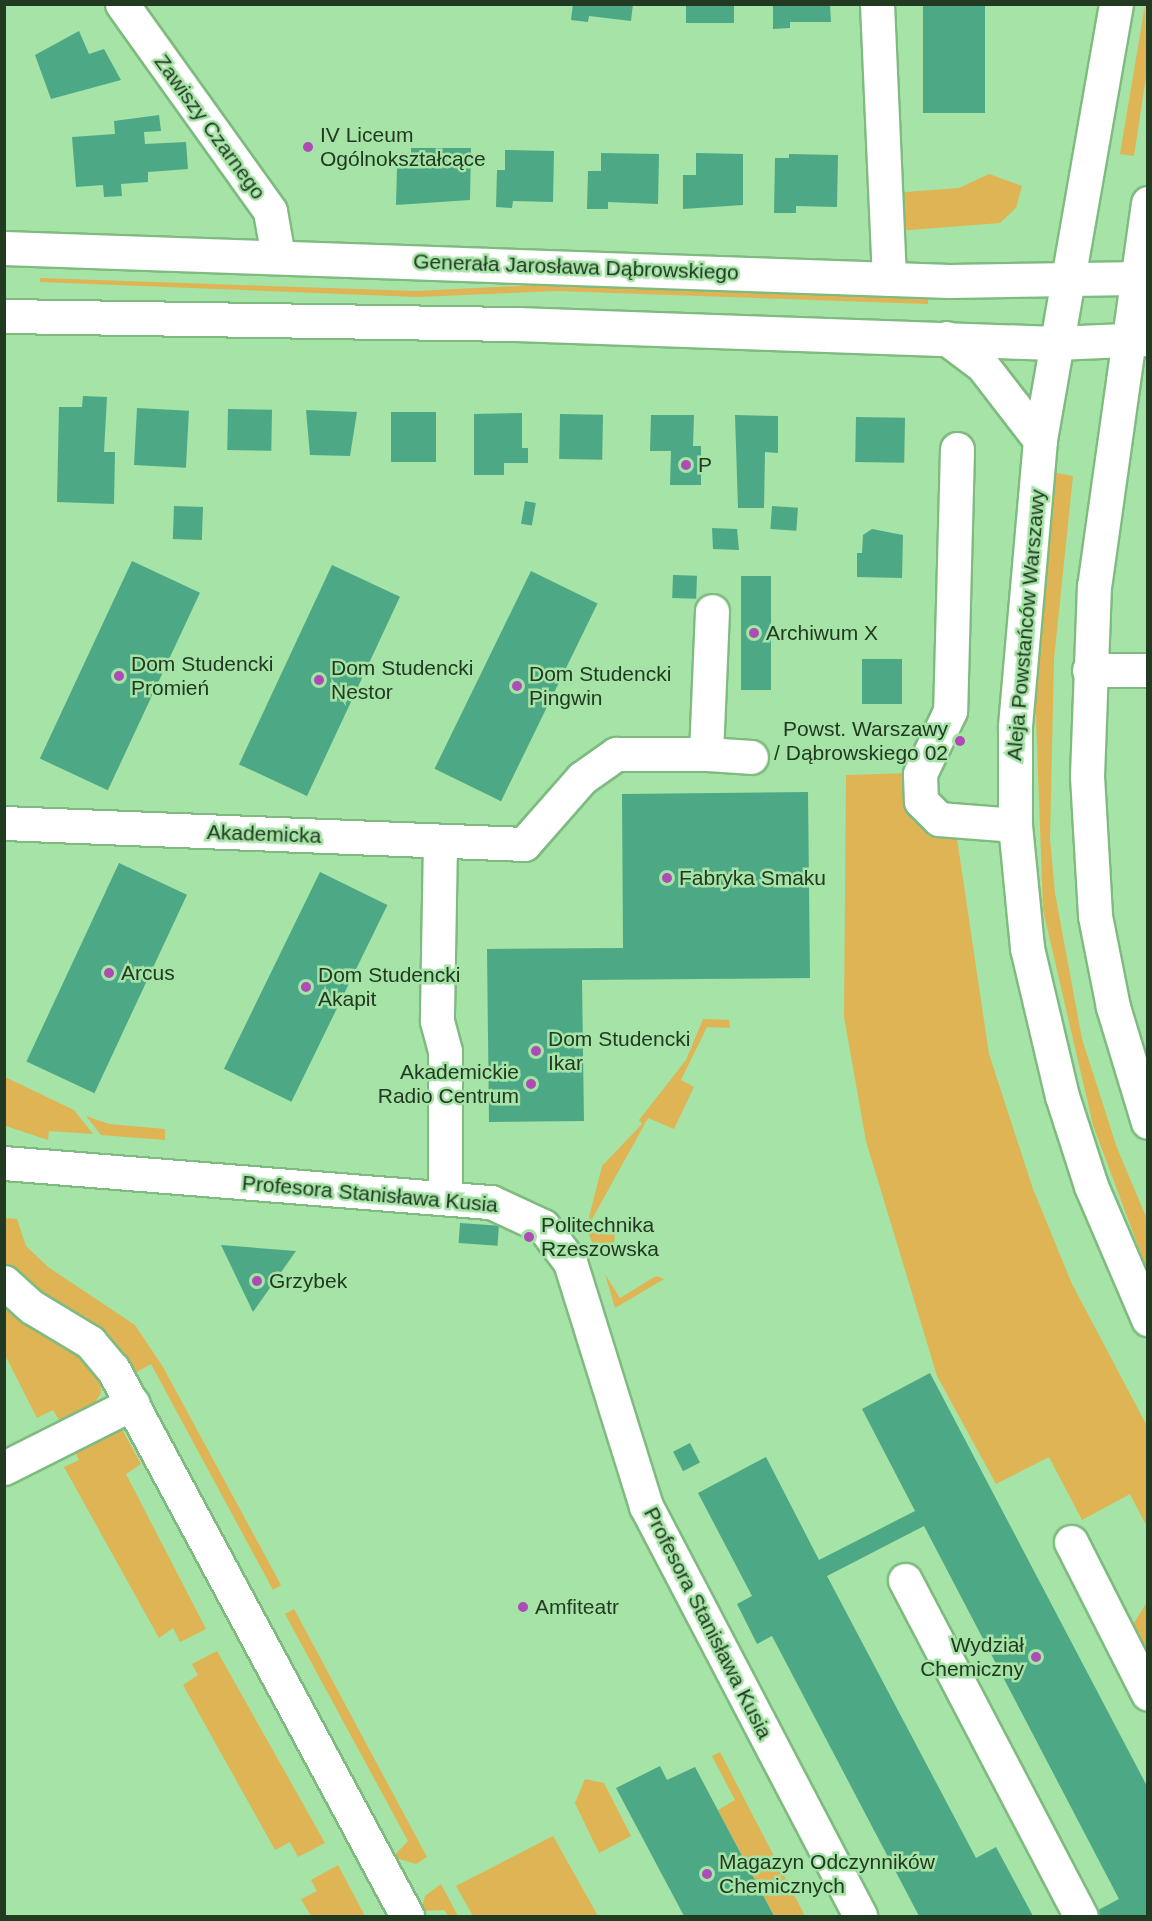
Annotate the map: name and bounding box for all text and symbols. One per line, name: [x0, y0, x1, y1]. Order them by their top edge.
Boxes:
street label: Zawiszy Czarnego: [149, 50, 271, 204]
place label: IV Liceum Ogólnokształcące: [320, 122, 486, 172]
marker: IV Liceum Ogólnokształcące: [301, 140, 315, 154]
street label: Generała Jarosława Dąbrowskiego: [413, 249, 739, 285]
place label: P: [698, 452, 712, 478]
marker: P: [679, 458, 693, 472]
street label: Aleja Powstańców Warszawy: [1002, 488, 1050, 762]
place label: Archiwum X: [766, 620, 878, 646]
marker: Archiwum X: [747, 626, 761, 640]
place label: Dom Studencki Promień: [131, 651, 273, 701]
place label: Dom Studencki Nestor: [331, 655, 473, 705]
place label: Dom Studencki Pingwin: [529, 661, 671, 711]
marker: Dom Studencki Promień: [112, 669, 126, 683]
marker: Dom Studencki Nestor: [312, 673, 326, 687]
marker: Dom Studencki Pingwin: [510, 679, 524, 693]
place label: Powst. Warszawy / Dąbrowskiego 02: [774, 716, 948, 766]
marker: Powst. Warszawy / Dąbrowskiego 02: [953, 734, 967, 748]
street label: Akademicka: [206, 819, 322, 849]
place label: Fabryka Smaku: [679, 865, 826, 891]
marker: Fabryka Smaku: [660, 871, 674, 885]
place label: Arcus: [121, 960, 175, 986]
place label: Dom Studencki Akapit: [318, 962, 460, 1012]
marker: Arcus: [102, 966, 116, 980]
marker: Dom Studencki Akapit: [299, 980, 313, 994]
place label: Dom Studencki Ikar: [548, 1026, 690, 1076]
marker: Dom Studencki Ikar: [529, 1044, 543, 1058]
place label: Akademickie Radio Centrum: [378, 1059, 519, 1109]
marker: Akademickie Radio Centrum: [524, 1077, 538, 1091]
street label: Profesora Stanisława Kusia: [241, 1170, 499, 1218]
place label: Politechnika Rzeszowska: [541, 1212, 659, 1262]
marker: Politechnika Rzeszowska: [522, 1230, 536, 1244]
place label: Grzybek: [269, 1268, 347, 1294]
marker: Grzybek: [250, 1274, 264, 1288]
street label: Profesora Stanisława Kusia: [638, 1503, 778, 1743]
place label: Amfiteatr: [535, 1594, 619, 1620]
marker: Amfiteatr: [516, 1600, 530, 1614]
place label: Wydział Chemiczny: [920, 1632, 1024, 1682]
marker: Wydział Chemiczny: [1029, 1650, 1043, 1664]
place label: Magazyn Odczynników Chemicznych: [719, 1849, 935, 1899]
marker: Magazyn Odczynników Chemicznych: [700, 1867, 714, 1881]

